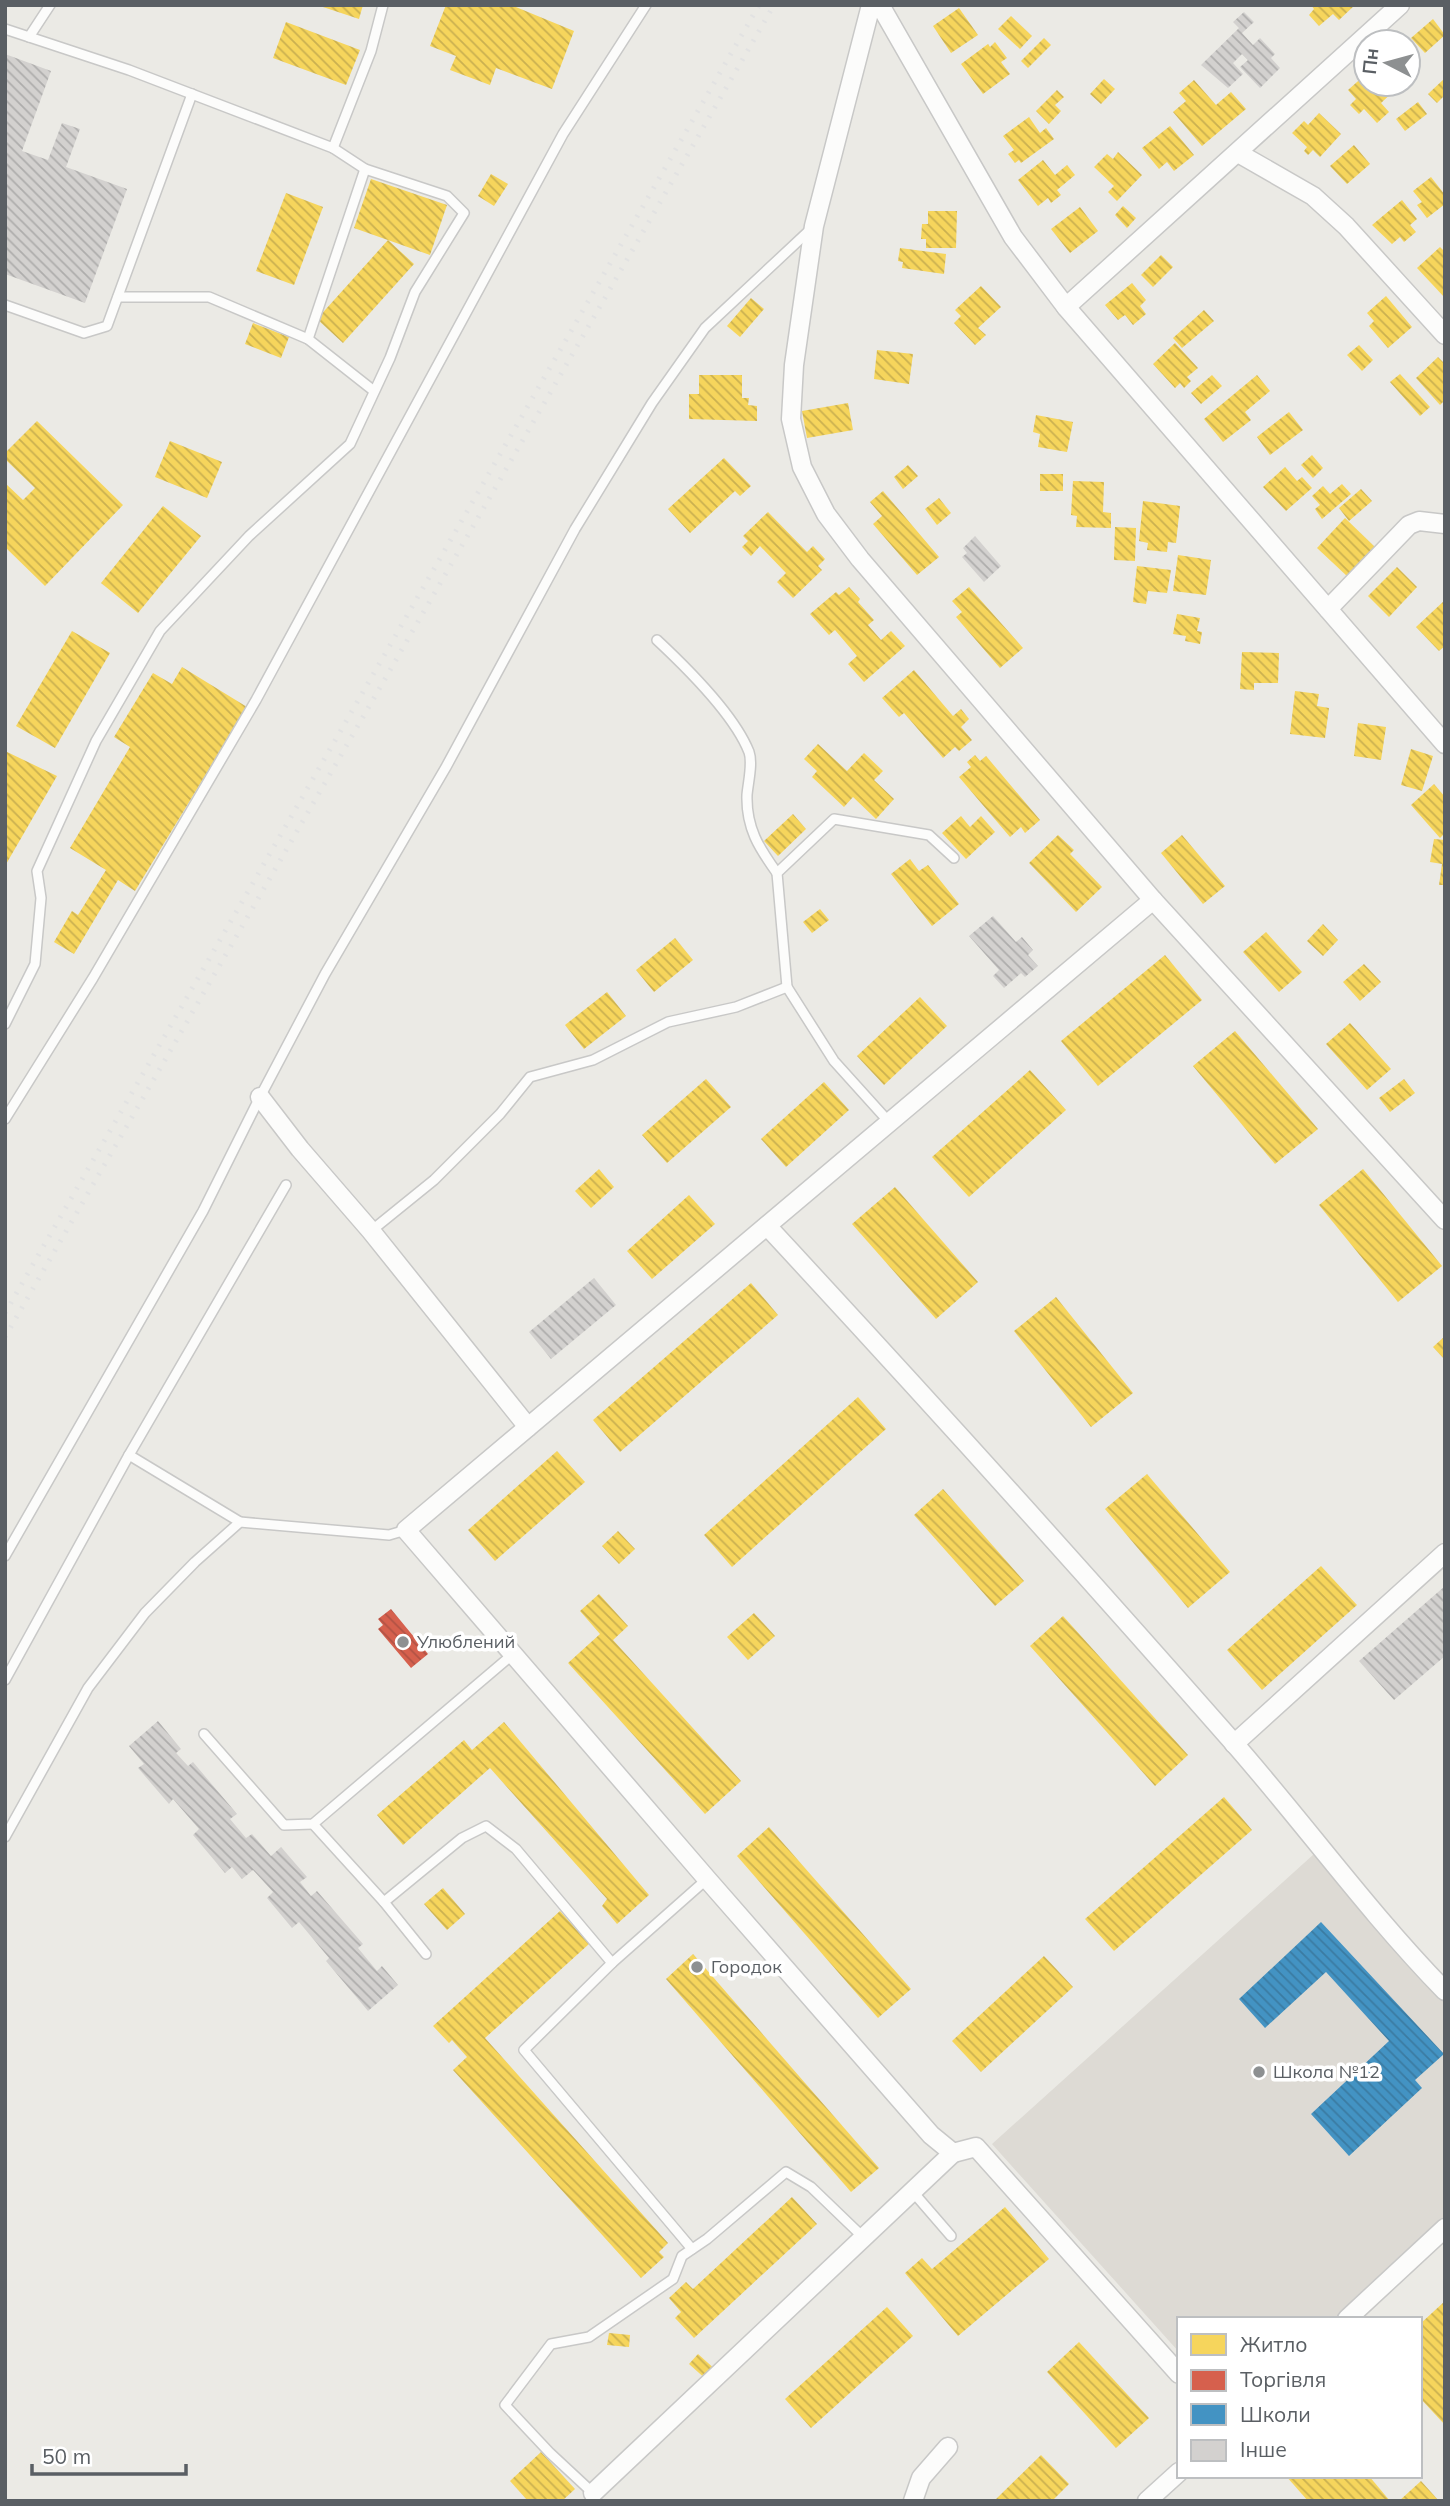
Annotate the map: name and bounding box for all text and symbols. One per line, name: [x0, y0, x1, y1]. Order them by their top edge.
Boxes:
north arrow: [1352, 28, 1422, 98]
text: Пн: [1357, 47, 1383, 76]
place label: Улюблений: [416, 1630, 515, 1653]
marker: Улюблений: [395, 1634, 411, 1650]
place label: Городок: [711, 1955, 782, 1978]
marker: Городок: [689, 1959, 705, 1975]
place label: Школа №12: [1273, 2060, 1380, 2083]
marker: Школа №12: [1251, 2064, 1267, 2080]
legend: [1177, 2317, 1422, 2478]
text: Житло: [1240, 2331, 1307, 2357]
text: Торгівля: [1240, 2366, 1326, 2392]
text: Школи: [1240, 2401, 1311, 2427]
scale bar: [32, 2432, 186, 2476]
text: Інше: [1240, 2436, 1287, 2462]
text: 50 m: [42, 2443, 91, 2469]

